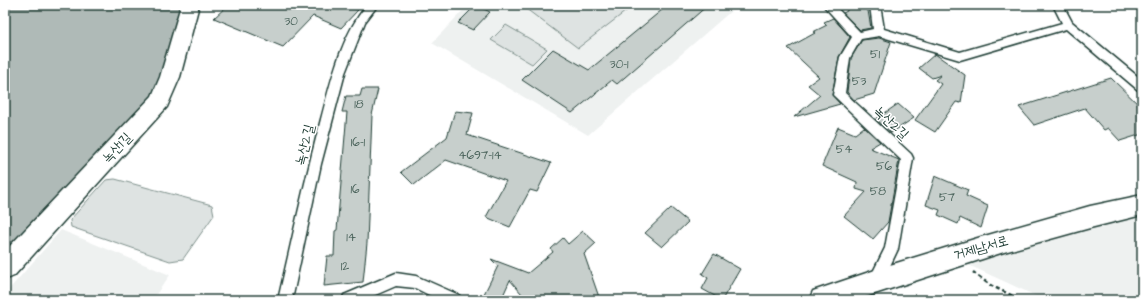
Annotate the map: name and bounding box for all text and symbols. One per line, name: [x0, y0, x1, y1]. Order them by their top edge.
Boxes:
house number: 30: [284, 13, 298, 30]
house number: 51: [870, 46, 880, 63]
house number: 30-1: [610, 56, 629, 73]
house number: 53: [852, 73, 866, 90]
house number: 18: [354, 96, 364, 113]
street label: 녹산2길: [869, 101, 914, 145]
street label: 녹산2길: [290, 122, 320, 168]
street label: 녹산1길: [98, 128, 137, 168]
house number: 16-1: [351, 134, 366, 151]
house number: 54: [836, 141, 852, 158]
house number: 4697-14: [458, 147, 502, 164]
house number: 56: [876, 158, 892, 175]
house number: 16: [350, 181, 360, 198]
house number: 58: [870, 183, 886, 200]
house number: 57: [939, 189, 956, 206]
house number: 14: [346, 229, 356, 246]
street label: 거제남서로: [951, 231, 1011, 265]
house number: 12: [341, 258, 349, 275]

